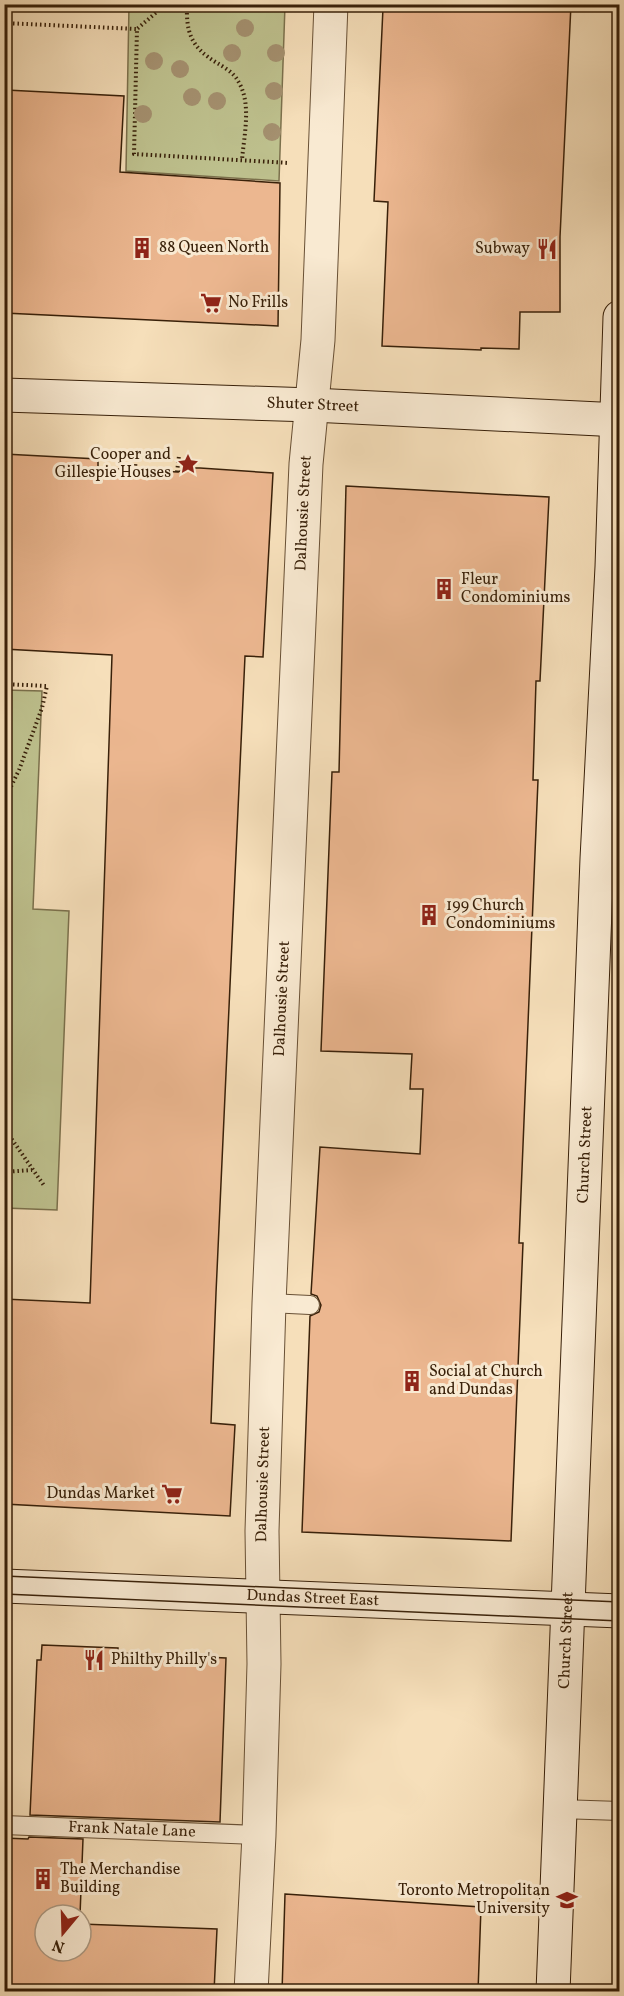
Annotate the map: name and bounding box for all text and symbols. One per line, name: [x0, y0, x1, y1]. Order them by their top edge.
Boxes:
building icon: 88 Queen North: [130, 236, 154, 260]
place label: 88 Queen North: [159, 237, 269, 259]
restaurant icon: Subway: [535, 237, 559, 261]
place label: Subway: [475, 238, 530, 260]
supermarket icon: No Frills: [199, 291, 223, 315]
place label: No Frills: [228, 292, 288, 314]
street label: Shuter Street: [266, 393, 360, 418]
place label: Cooper and Gillespie Houses: [55, 444, 171, 484]
place icon: Cooper and Gillespie Houses: [176, 452, 200, 476]
street label: Dalhousie Street: [290, 454, 318, 572]
place label: Fleur Condominiums: [461, 569, 571, 609]
building icon: Fleur Condominiums: [432, 577, 456, 601]
place label: 199 Church Condominiums: [446, 895, 556, 935]
building icon: 199 Church Condominiums: [417, 903, 441, 927]
street label: Dalhousie Street: [269, 940, 296, 1057]
street label: Church Street: [573, 1105, 598, 1204]
place label: Social at Church and Dundas: [429, 1361, 543, 1401]
building icon: Social at Church and Dundas: [400, 1369, 424, 1393]
street label: Dalhousie Street: [251, 1426, 276, 1542]
supermarket icon: Dundas Market: [160, 1482, 184, 1506]
place label: Dundas Market: [46, 1483, 155, 1505]
street label: Dundas Street East: [246, 1585, 380, 1612]
street label: Church Street: [554, 1591, 580, 1689]
restaurant icon: Philthy Philly's: [82, 1648, 106, 1672]
place label: Philthy Philly's: [111, 1649, 217, 1671]
street label: Frank Natale Lane: [68, 1817, 196, 1844]
place label: The Merchandise Building: [60, 1859, 180, 1899]
building icon: The Merchandise Building: [31, 1867, 55, 1891]
place label: Toronto Metropolitan University: [398, 1880, 550, 1920]
school or university icon: Toronto Metropolitan University: [555, 1888, 579, 1912]
north arrow: [33, 1903, 93, 1963]
text: N: [49, 1933, 68, 1958]

